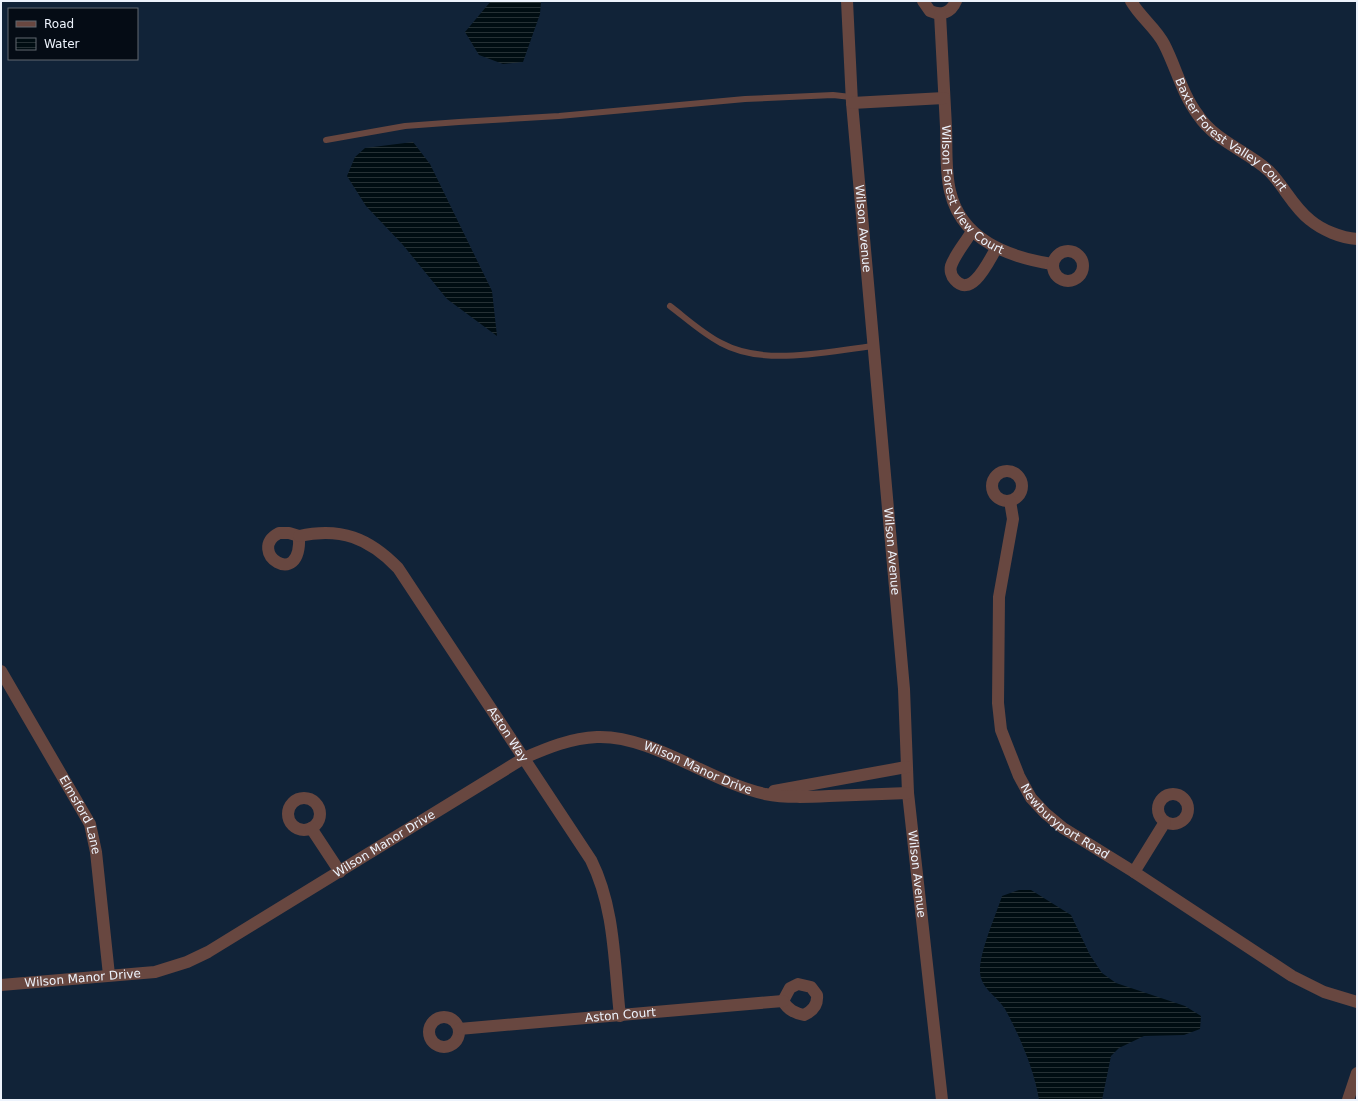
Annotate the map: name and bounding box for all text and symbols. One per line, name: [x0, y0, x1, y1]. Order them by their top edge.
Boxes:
legend: [8, 8, 138, 60]
text: Road: [44, 17, 74, 31]
text: Water: [44, 37, 80, 51]
street label: Baxter Forest Valley Court: [1172, 76, 1290, 194]
street label: Wilson Forest View Court: [939, 125, 1006, 257]
street label: Wilson Avenue: [852, 184, 874, 273]
street label: Wilson Avenue: [881, 507, 903, 596]
street label: Aston Way: [485, 704, 531, 765]
street label: Wilson Manor Drive: [642, 738, 754, 797]
street label: Elmsford Lane: [56, 773, 103, 856]
street label: Newburyport Road: [1018, 781, 1112, 862]
street label: Wilson Manor Drive: [331, 807, 438, 880]
street label: Wilson Avenue: [905, 830, 929, 918]
street label: Wilson Manor Drive: [24, 966, 141, 990]
street label: Aston Court: [584, 1005, 657, 1025]

